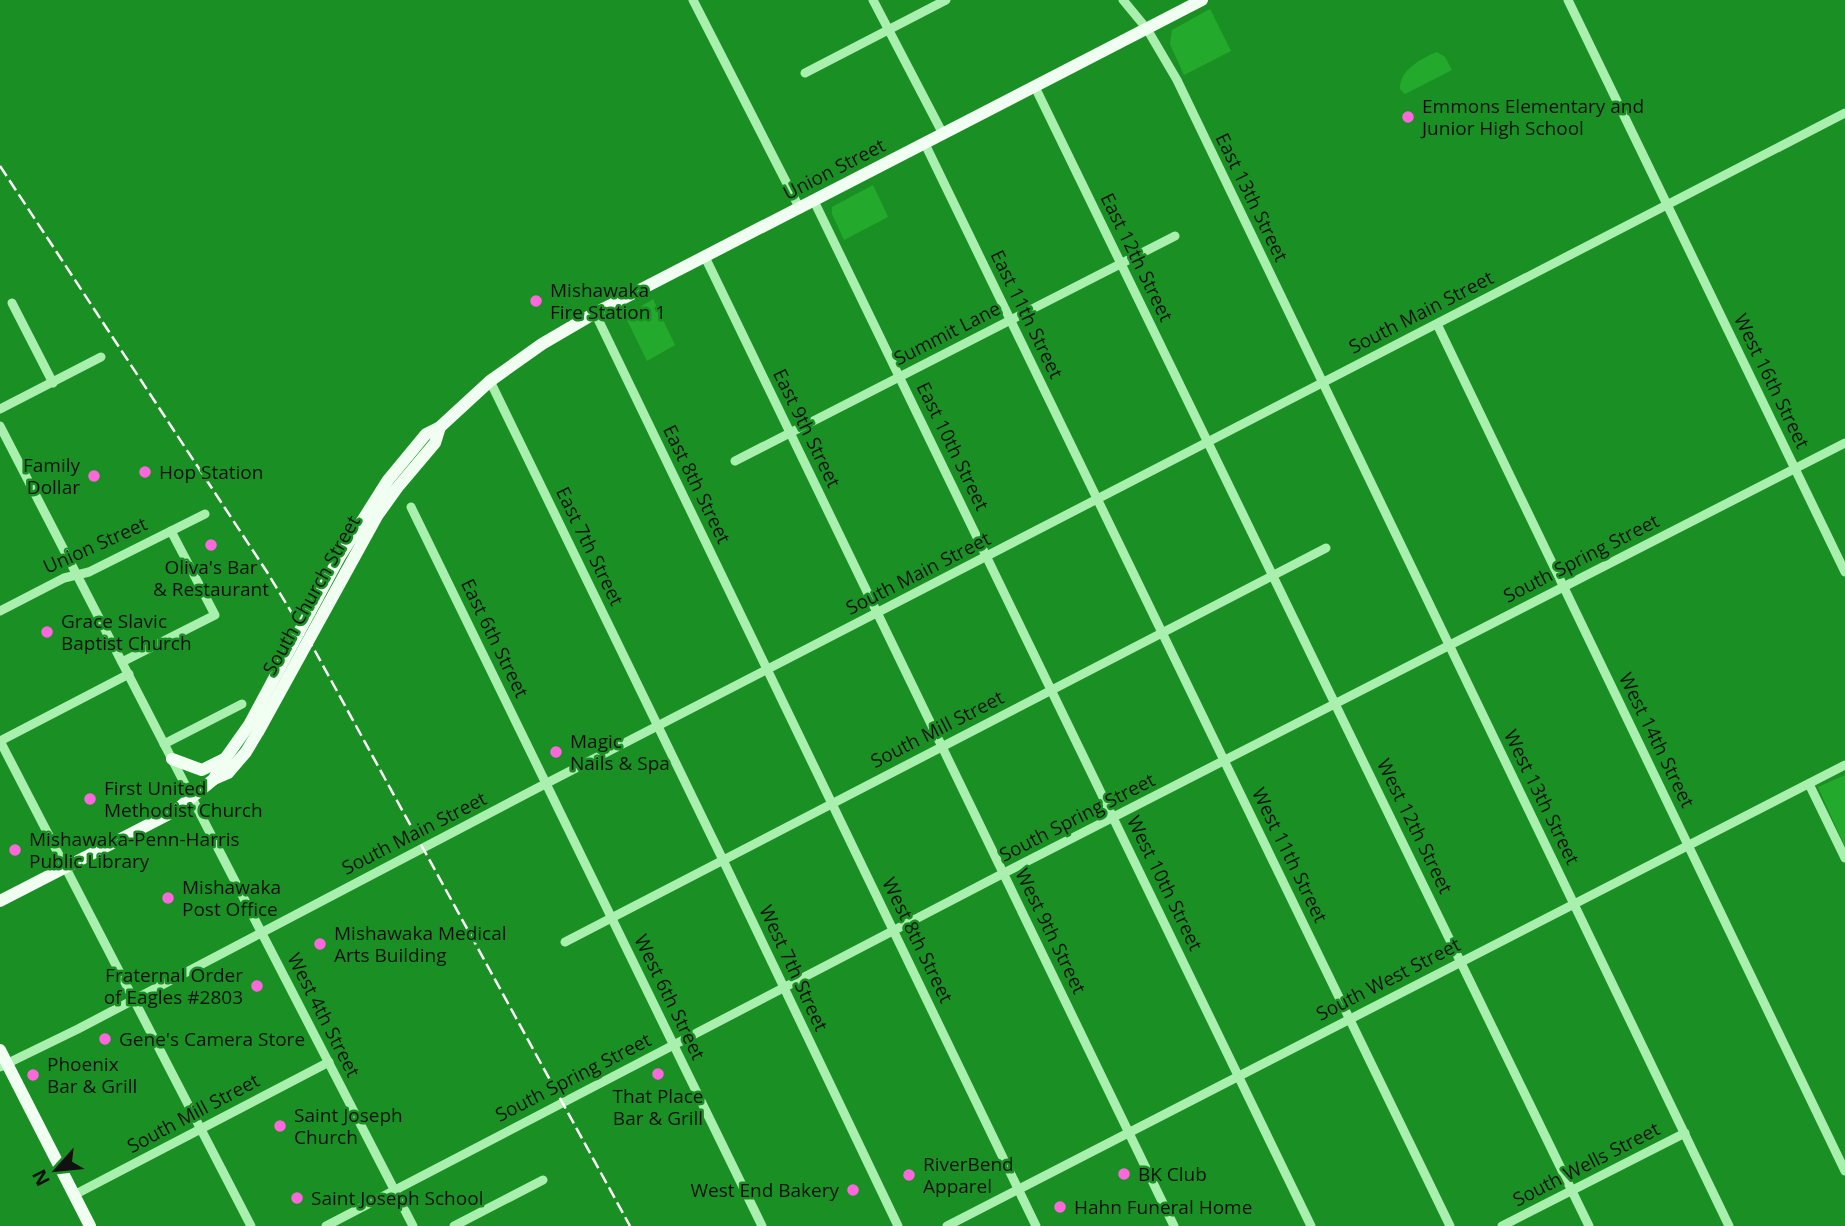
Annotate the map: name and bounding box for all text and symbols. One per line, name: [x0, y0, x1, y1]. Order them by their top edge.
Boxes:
place label: Emmons Elementary and Junior High School: [1420, 93, 1644, 141]
marker: Emmons Elementary and Junior High School: [1400, 109, 1416, 125]
street label: East 13th Street: [1210, 128, 1294, 266]
street label: Union Street: [778, 132, 890, 206]
street label: East 12th Street: [1095, 188, 1179, 326]
street label: East 11th Street: [985, 245, 1069, 383]
street label: South Main Street: [1344, 264, 1498, 360]
place label: Mishawaka Fire Station 1: [550, 277, 666, 325]
marker: Mishawaka Fire Station 1: [528, 293, 544, 309]
street label: Summit Lane: [889, 295, 1005, 371]
street label: West 16th Street: [1728, 309, 1816, 453]
street label: East 9th Street: [767, 364, 847, 492]
street label: East 10th Street: [911, 377, 995, 515]
street label: East 8th Street: [657, 420, 737, 548]
place label: Family Dollar: [23, 452, 80, 500]
place label: Hop Station: [159, 459, 263, 485]
marker: Hop Station: [137, 464, 153, 480]
marker: Family Dollar: [86, 468, 102, 484]
street label: East 7th Street: [550, 482, 630, 610]
street label: South Spring Street: [1499, 507, 1663, 608]
street label: Union Street: [39, 510, 151, 580]
street label: South Church Street: [256, 510, 366, 679]
street label: South Main Street: [841, 525, 995, 621]
marker: Oliva's Bar & Restaurant: [203, 537, 219, 553]
place label: Oliva's Bar & Restaurant: [153, 554, 269, 602]
street label: East 6th Street: [455, 574, 535, 702]
place label: Grace Slavic Baptist Church: [61, 608, 192, 656]
marker: Grace Slavic Baptist Church: [39, 624, 55, 640]
street label: West 14th Street: [1613, 668, 1701, 812]
street label: South Mill Street: [866, 684, 1008, 774]
street label: West 13th Street: [1498, 725, 1586, 869]
place label: Magic Nails & Spa: [570, 728, 670, 776]
marker: Magic Nails & Spa: [548, 744, 564, 760]
street label: West 12th Street: [1371, 754, 1459, 898]
street label: South Spring Street: [995, 766, 1159, 867]
place label: First United Methodist Church: [104, 775, 263, 823]
street label: West 11th Street: [1246, 783, 1334, 927]
street label: South Main Street: [337, 785, 491, 881]
marker: First United Methodist Church: [82, 791, 98, 807]
street label: West 10th Street: [1121, 811, 1209, 955]
place label: Mishawaka-Penn-Harris Public Library: [29, 826, 240, 874]
marker: Mishawaka-Penn-Harris Public Library: [7, 842, 23, 858]
street label: West 9th Street: [1009, 864, 1093, 998]
street label: West 8th Street: [876, 873, 960, 1007]
place label: Mishawaka Post Office: [182, 874, 281, 922]
marker: Mishawaka Post Office: [160, 890, 176, 906]
street label: West 7th Street: [753, 901, 835, 1035]
place label: Mishawaka Medical Arts Building: [334, 920, 507, 968]
street label: West 6th Street: [628, 930, 712, 1064]
street label: South West Street: [1311, 931, 1465, 1027]
marker: Mishawaka Medical Arts Building: [312, 936, 328, 952]
street label: West 4th Street: [281, 948, 367, 1082]
place label: Fraternal Order of Eagles #2803: [104, 962, 243, 1010]
marker: Fraternal Order of Eagles #2803: [249, 978, 265, 994]
place label: Gene's Camera Store: [119, 1026, 305, 1052]
street label: South Spring Street: [491, 1026, 655, 1127]
marker: Gene's Camera Store: [97, 1031, 113, 1047]
place label: Phoenix Bar & Grill: [47, 1051, 137, 1099]
marker: That Place Bar & Grill: [650, 1066, 666, 1082]
marker: Phoenix Bar & Grill: [25, 1067, 41, 1083]
street label: South Mill Street: [122, 1067, 264, 1159]
place label: That Place Bar & Grill: [613, 1083, 703, 1131]
place label: Saint Joseph Church: [294, 1102, 403, 1150]
street label: South Wells Street: [1508, 1116, 1664, 1212]
marker: Saint Joseph Church: [272, 1118, 288, 1134]
north arrow: [21, 1135, 91, 1205]
place label: RiverBend Apparel: [923, 1151, 1014, 1199]
place label: BK Club: [1138, 1161, 1207, 1187]
text: N: [26, 1165, 56, 1191]
marker: BK Club: [1116, 1166, 1132, 1182]
marker: RiverBend Apparel: [901, 1167, 917, 1183]
place label: West End Bakery: [690, 1177, 839, 1203]
marker: West End Bakery: [845, 1182, 861, 1198]
place label: Saint Joseph School: [311, 1185, 483, 1211]
marker: Saint Joseph School: [289, 1190, 305, 1206]
place label: Hahn Funeral Home: [1074, 1194, 1252, 1220]
marker: Hahn Funeral Home: [1052, 1199, 1068, 1215]

